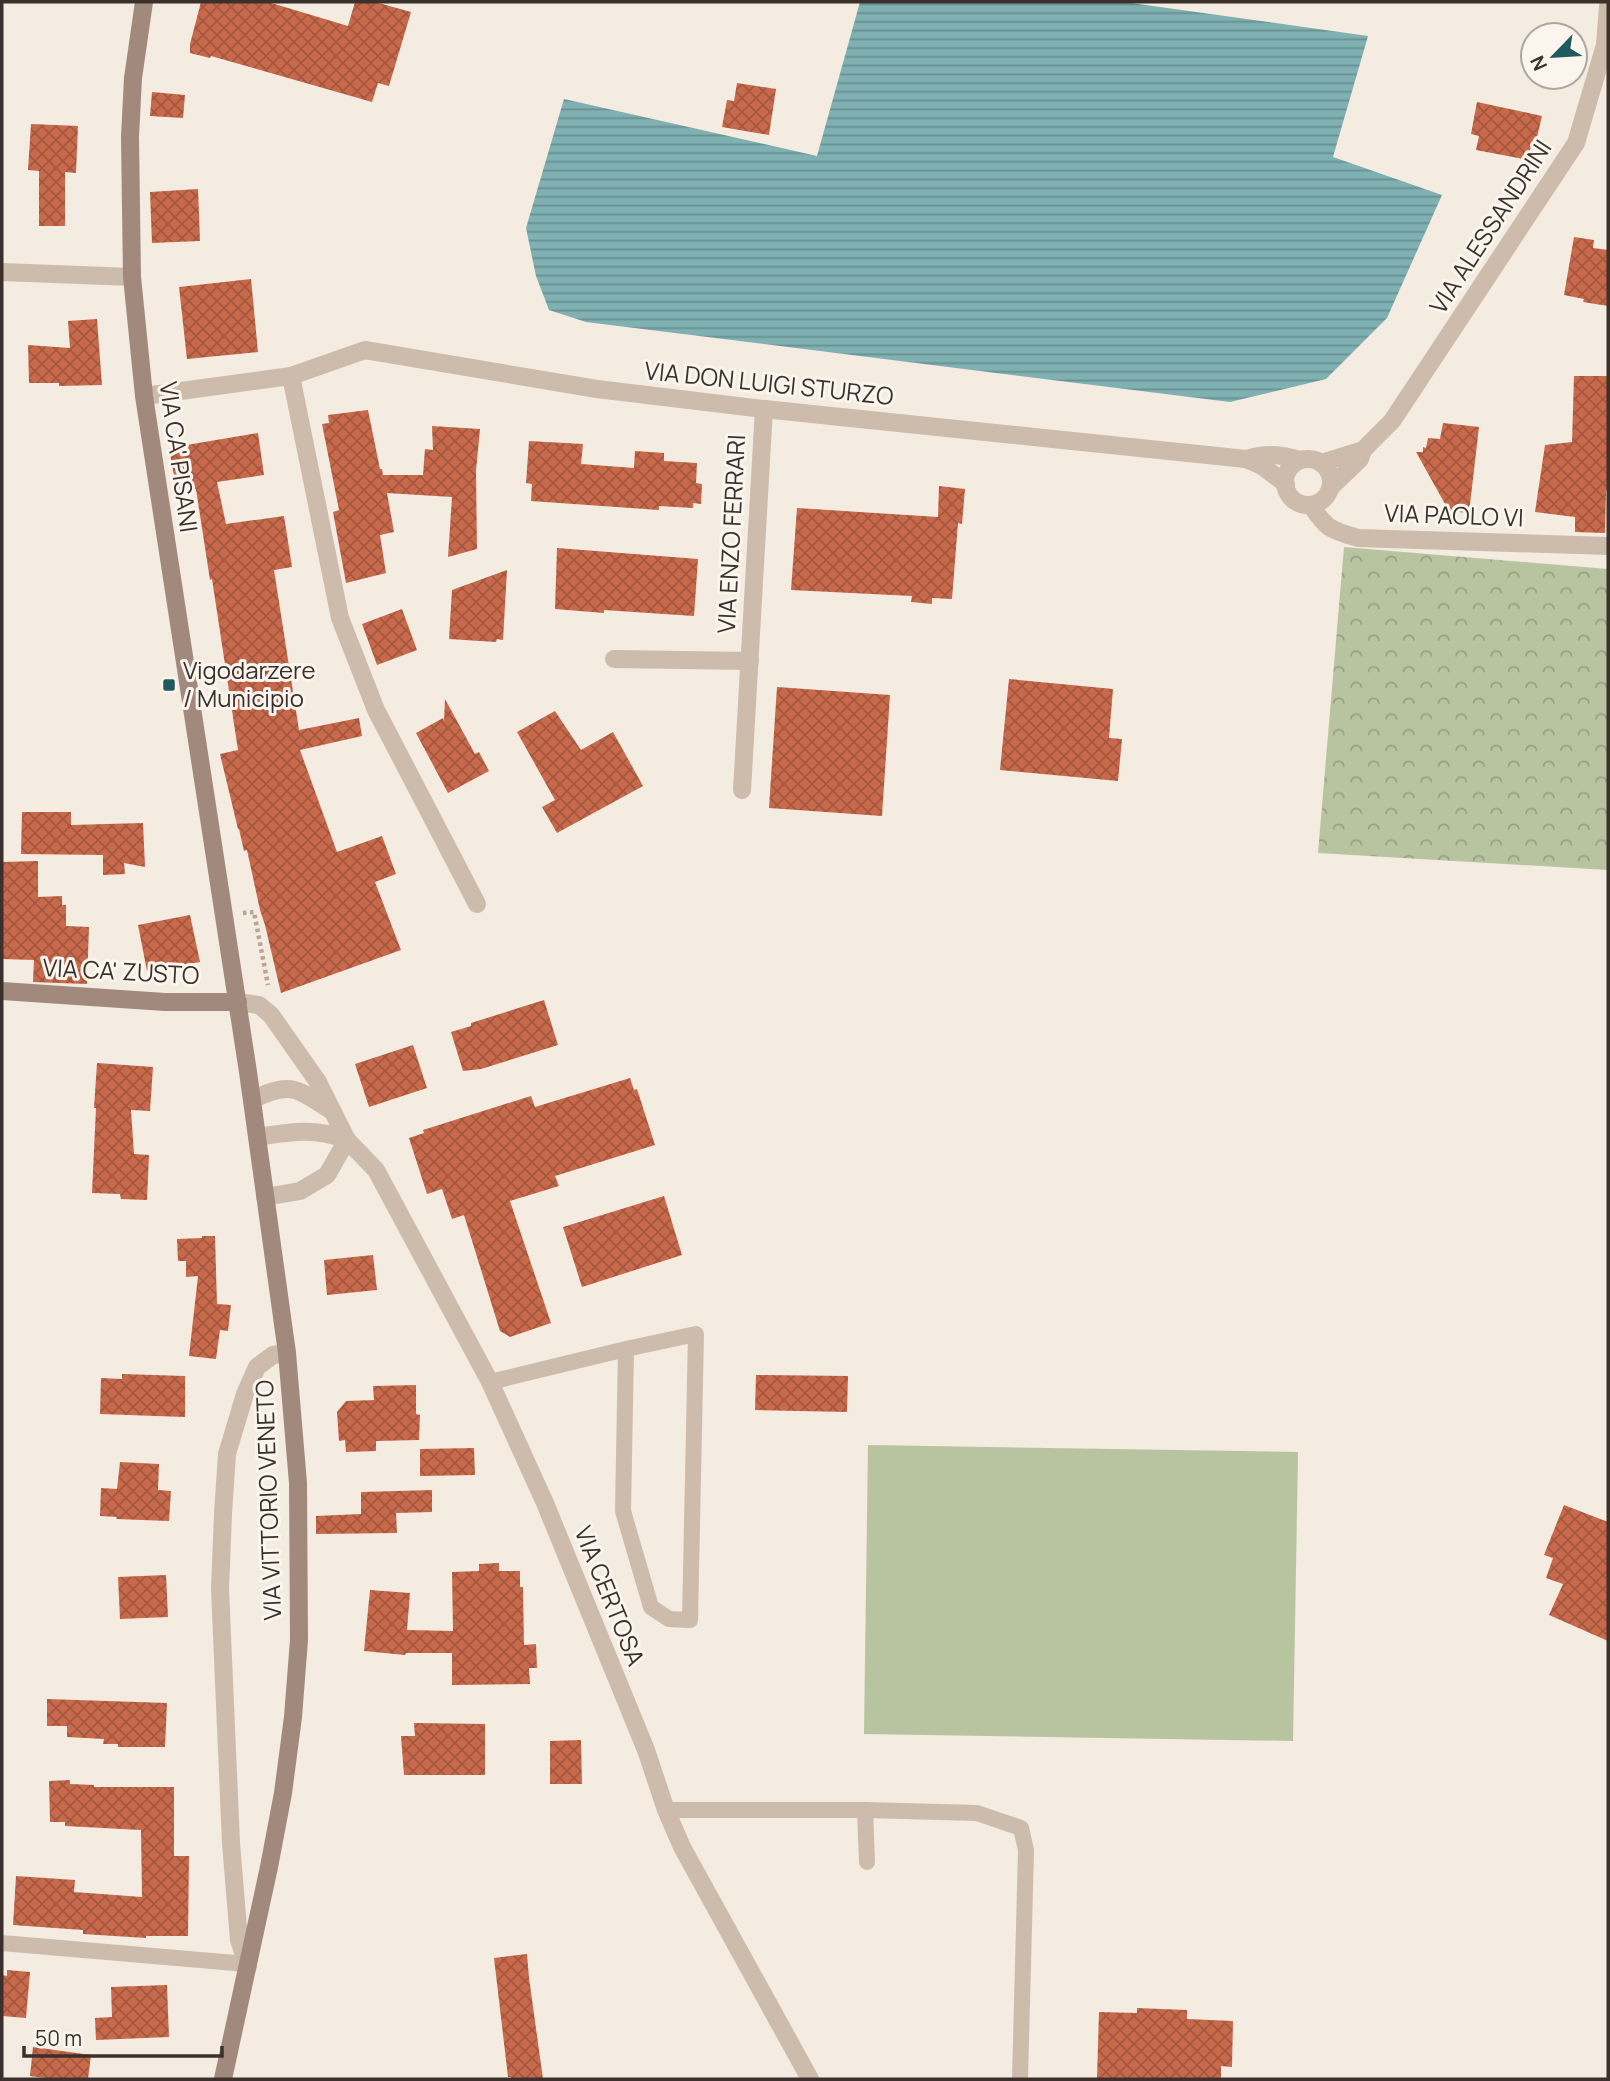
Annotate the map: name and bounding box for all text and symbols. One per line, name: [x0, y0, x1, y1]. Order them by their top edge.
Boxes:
north arrow: [1519, 21, 1589, 91]
text: N: [1524, 52, 1553, 75]
street label: VIA ALESSANDRINI: [1421, 133, 1558, 319]
street label: VIA DON LUIGI STURZO: [643, 353, 895, 412]
street label: VIA CA' PISANI: [153, 379, 206, 534]
street label: VIA ENZO FERRARI: [709, 434, 752, 634]
street label: VIA PAOLO VI: [1384, 496, 1524, 533]
place label: Vigodarzere / Municipio: [183, 653, 315, 714]
marker: Vigodarzere / Municipio: [161, 677, 177, 693]
street label: VIA CA' ZUSTO: [42, 950, 200, 991]
street label: VIA VITTORIO VENETO: [247, 1379, 288, 1621]
street label: VIA CERTOSA: [567, 1521, 653, 1670]
scale bar: [24, 2014, 222, 2058]
text: 50 m: [35, 2024, 82, 2052]

